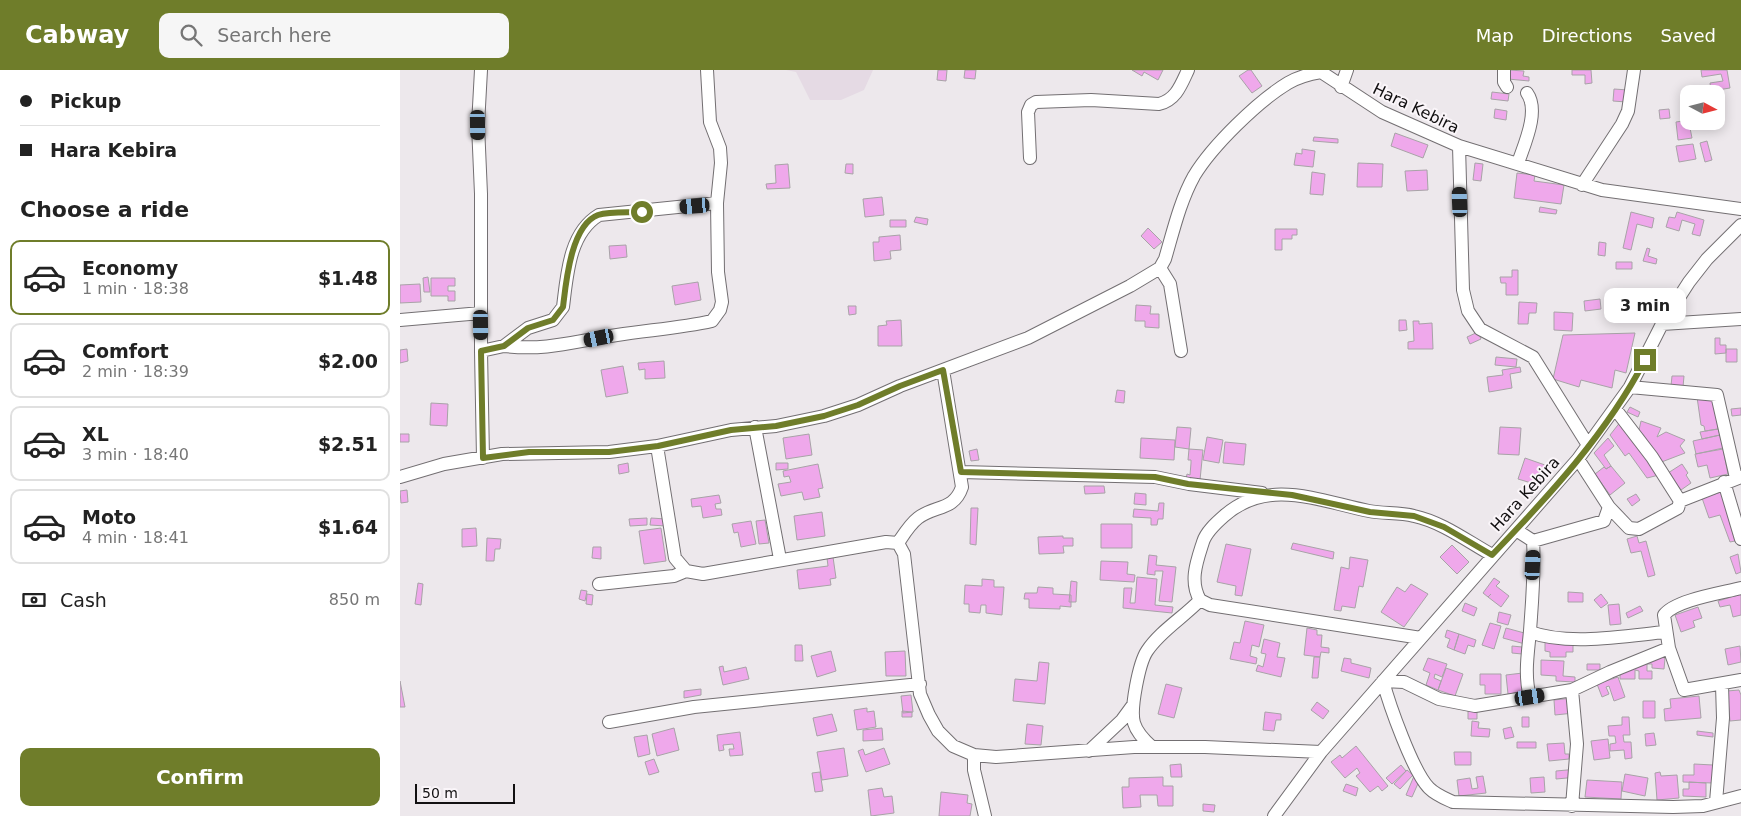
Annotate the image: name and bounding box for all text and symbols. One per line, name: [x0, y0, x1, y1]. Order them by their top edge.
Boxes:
search box: [159, 13, 509, 58]
text: Cabway: [25, 21, 129, 49]
icon: search: [177, 21, 205, 49]
text: Search here: [217, 24, 331, 46]
text: Map: [1476, 25, 1514, 46]
text: Directions: [1542, 25, 1632, 46]
text: Saved: [1660, 25, 1716, 46]
street label: Hara Kebira: [1370, 79, 1462, 137]
north arrow: [1680, 85, 1725, 130]
map controls: [1680, 85, 1725, 130]
text: Pickup: [50, 90, 121, 112]
car: [470, 110, 485, 140]
text: Hara Kebira: [50, 139, 177, 161]
car: [1451, 187, 1468, 217]
text: Choose a ride: [20, 197, 189, 222]
car: [679, 197, 710, 215]
route start: [631, 201, 653, 223]
icon: car: [22, 255, 67, 300]
text: Economy: [82, 257, 178, 279]
text: $1.48: [318, 267, 378, 289]
text: 1 min · 18:38: [82, 279, 189, 298]
callout: 3 min: [1604, 288, 1686, 322]
text: 3 min: [1620, 296, 1670, 315]
car: [473, 310, 488, 340]
car: [582, 328, 615, 348]
icon: car: [22, 338, 67, 383]
text: Comfort: [82, 340, 169, 362]
route end: [1634, 349, 1656, 371]
text: $2.00: [318, 350, 378, 372]
text: 2 min · 18:39: [82, 362, 189, 381]
icon: car: [22, 421, 67, 466]
text: XL: [82, 423, 109, 445]
text: $2.51: [318, 433, 378, 455]
text: 3 min · 18:40: [82, 445, 189, 464]
street label: Hara Kebira: [1487, 453, 1563, 535]
icon: car: [22, 504, 67, 549]
text: Moto: [82, 506, 136, 528]
text: $1.64: [318, 516, 378, 538]
text: 4 min · 18:41: [82, 528, 189, 547]
car: [1524, 550, 1541, 580]
icon: cash: [20, 586, 48, 614]
text: Cash: [60, 589, 107, 611]
text: 850 m: [329, 590, 380, 609]
car: [1514, 687, 1545, 707]
button: Confirm: [20, 748, 380, 806]
scale bar: [415, 781, 515, 804]
text: 50 m: [422, 785, 458, 801]

